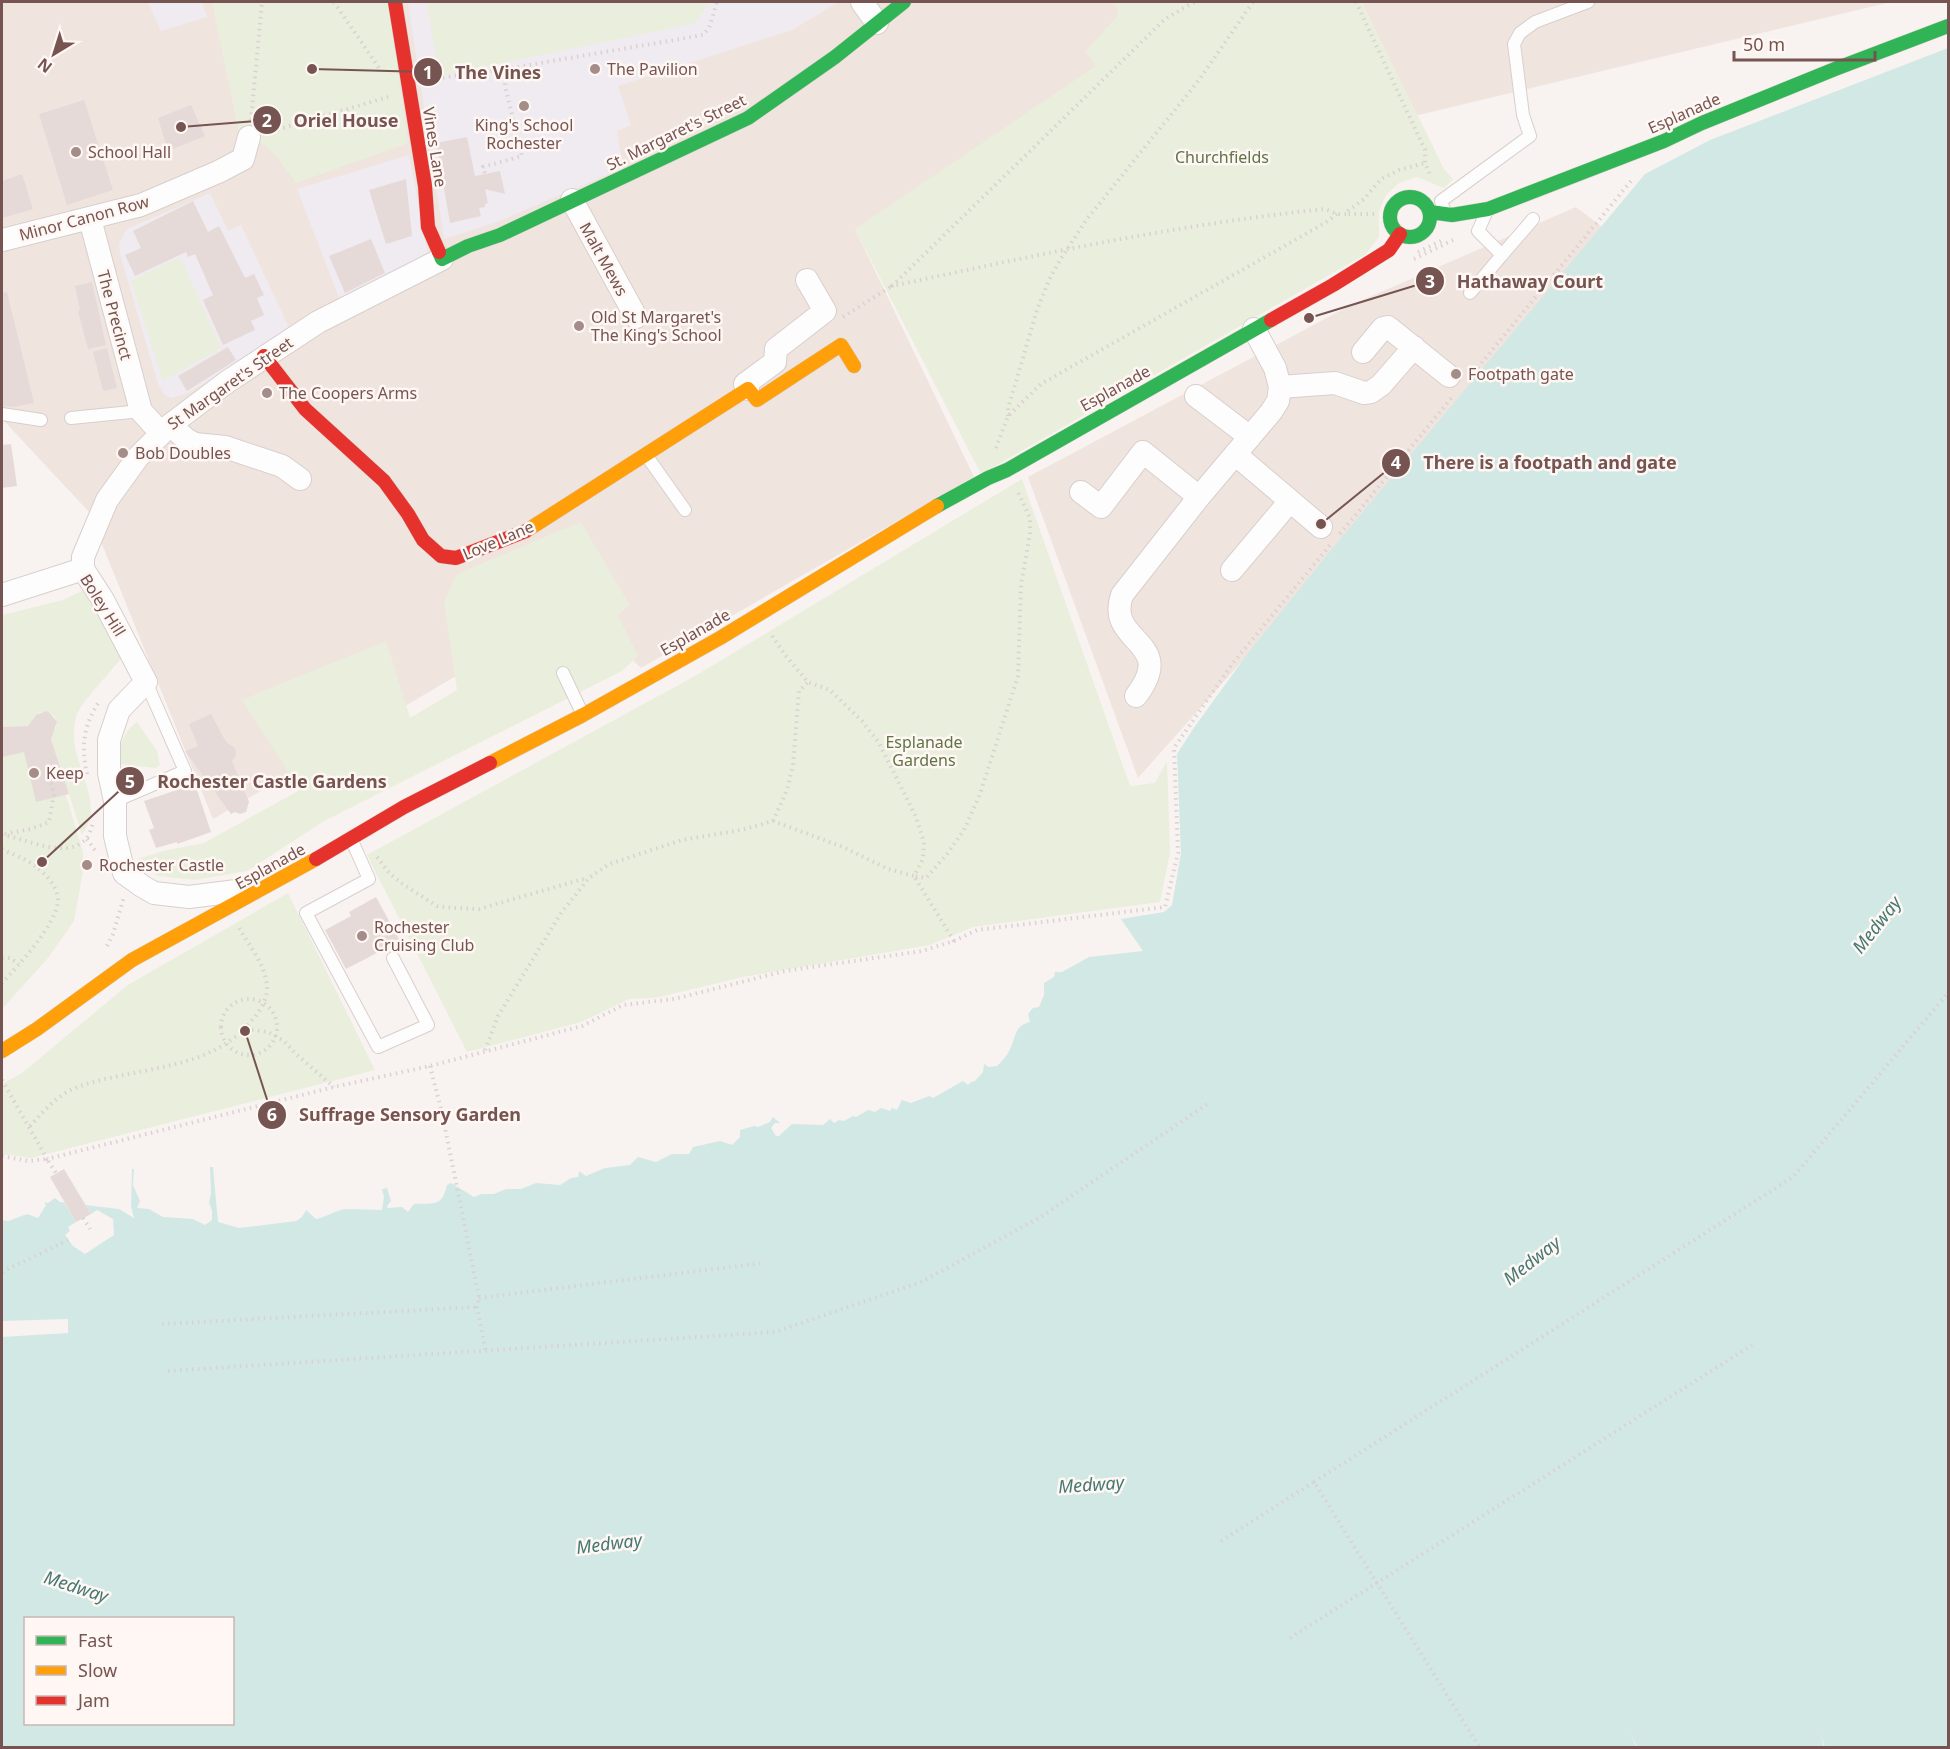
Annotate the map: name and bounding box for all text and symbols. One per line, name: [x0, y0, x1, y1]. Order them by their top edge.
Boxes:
north arrow: [24, 24, 84, 84]
scale bar: [1734, 24, 1875, 62]
text: 50 m: [1743, 32, 1785, 56]
text: N: [33, 53, 57, 78]
callout: The Vines: [413, 54, 553, 90]
place label: The Pavilion: [607, 58, 698, 80]
text: 1: [423, 60, 433, 84]
text: The Vines: [455, 60, 541, 84]
marker: The Pavilion: [588, 62, 602, 76]
street label: Esplanade: [1644, 87, 1724, 139]
street label: St. Margaret's Street: [603, 89, 750, 175]
marker: King's School Rochester: [517, 99, 531, 113]
callout: Oriel House: [252, 102, 411, 138]
street label: Vines Lane: [418, 105, 452, 189]
text: 2: [262, 108, 272, 132]
text: Oriel House: [294, 108, 398, 132]
place label: King's School Rochester: [475, 114, 573, 154]
place label: School Hall: [88, 141, 171, 163]
marker: School Hall: [69, 145, 83, 159]
park label: Churchfields: [1175, 146, 1269, 168]
street label: Minor Canon Row: [17, 190, 152, 246]
street label: Malt Mews: [575, 218, 633, 300]
callout: Hathaway Court: [1415, 263, 1615, 299]
street label: The Precinct: [92, 268, 138, 363]
text: 3: [1425, 269, 1435, 293]
text: Hathaway Court: [1457, 269, 1603, 293]
place label: Old St Margaret's The King's School: [591, 306, 722, 346]
marker: Old St Margaret's The King's School: [572, 319, 586, 333]
street label: St Margaret's Street: [163, 331, 297, 435]
street label: Esplanade: [1076, 360, 1154, 416]
place label: Footpath gate: [1468, 363, 1574, 385]
marker: Footpath gate: [1449, 367, 1463, 381]
place label: The Coopers Arms: [279, 382, 417, 404]
marker: The Coopers Arms: [260, 386, 274, 400]
place label: Bob Doubles: [135, 442, 231, 464]
callout: There is a footpath and gate: [1381, 445, 1689, 481]
marker: Bob Doubles: [116, 446, 130, 460]
text: 4: [1391, 450, 1401, 474]
text: There is a footpath and gate: [1423, 450, 1677, 474]
street label: Love Lane: [459, 515, 537, 565]
street label: Boley Hill: [75, 570, 131, 640]
street label: Esplanade: [656, 603, 734, 661]
park label: Esplanade Gardens: [885, 731, 963, 771]
place label: Keep: [46, 762, 84, 784]
callout: Rochester Castle Gardens: [115, 763, 399, 799]
marker: Keep: [27, 766, 41, 780]
text: 5: [125, 769, 135, 793]
text: Rochester Castle Gardens: [157, 769, 387, 793]
street label: Esplanade: [231, 838, 309, 894]
place label: Rochester Castle: [99, 854, 224, 876]
marker: Rochester Castle: [80, 858, 94, 872]
water label: Medway: [1846, 890, 1907, 958]
place label: Rochester Cruising Club: [374, 916, 474, 956]
marker: Rochester Cruising Club: [355, 929, 369, 943]
callout: Suffrage Sensory Garden: [257, 1097, 533, 1133]
text: 6: [267, 1102, 277, 1126]
text: Suffrage Sensory Garden: [299, 1102, 521, 1126]
water label: Medway: [1498, 1229, 1566, 1290]
water label: Medway: [1057, 1470, 1126, 1498]
water label: Medway: [575, 1527, 645, 1559]
water label: Medway: [41, 1564, 113, 1608]
legend: [24, 1617, 234, 1725]
text: Fast: [78, 1628, 113, 1652]
text: Slow: [78, 1658, 117, 1682]
text: Jam: [76, 1688, 110, 1712]

